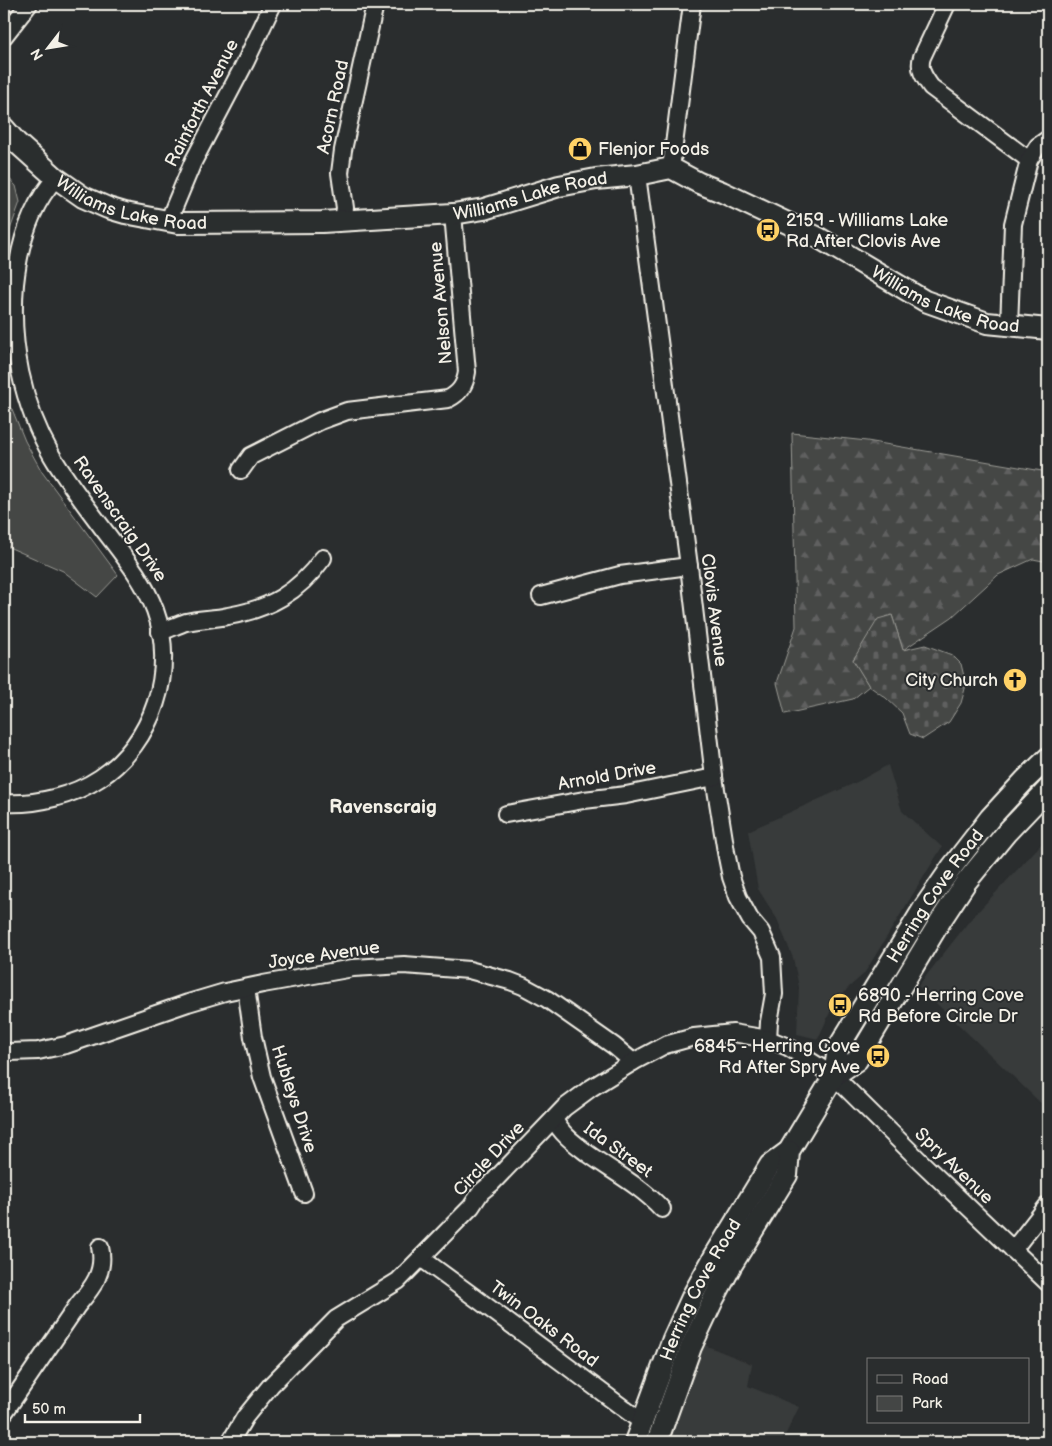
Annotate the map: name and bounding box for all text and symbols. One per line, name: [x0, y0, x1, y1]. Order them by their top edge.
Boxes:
north arrow: [22, 22, 72, 72]
street label: Rainforth Avenue: [161, 36, 243, 170]
text: N: [27, 46, 47, 63]
street label: Acorn Road: [313, 58, 353, 156]
shop icon: Flenjor Foods: [567, 136, 593, 162]
place label: Flenjor Foods: [598, 139, 709, 160]
street label: Williams Lake Road: [452, 167, 608, 224]
street label: Williams Lake Road: [52, 171, 207, 234]
place label: 2159 - Williams Lake Rd After Clovis Ave: [786, 210, 949, 252]
bus stop icon: 2159 - Williams Lake Rd After Clovis Ave: [755, 217, 781, 243]
street label: Nelson Avenue: [425, 241, 457, 365]
street label: Williams Lake Road: [868, 261, 1020, 337]
street label: Ravenscraig Drive: [69, 452, 171, 586]
street label: Clovis Avenue: [697, 552, 731, 668]
church icon: City Church: [1002, 667, 1028, 693]
place label: City Church: [905, 670, 998, 691]
street label: Arnold Drive: [556, 757, 658, 795]
district label: Ravenscraig: [329, 796, 437, 819]
street label: Herring Cove Road: [882, 825, 988, 967]
street label: Joyce Avenue: [267, 937, 381, 973]
place label: 6890 - Herring Cove Rd Before Circle Dr: [858, 985, 1024, 1027]
bus stop icon: 6890 - Herring Cove Rd Before Circle Dr: [827, 992, 853, 1018]
place label: 6845 - Herring Cove Rd After Spry Ave: [694, 1036, 860, 1078]
street label: Hubleys Drive: [267, 1043, 321, 1156]
bus stop icon: 6845 - Herring Cove Rd After Spry Ave: [865, 1043, 891, 1069]
street label: Circle Drive: [449, 1117, 529, 1201]
street label: Ida Street: [579, 1118, 657, 1182]
street label: Spry Avenue: [910, 1123, 998, 1209]
street label: Herring Cove Road: [655, 1215, 745, 1364]
street label: Twin Oaks Road: [486, 1276, 602, 1372]
legend: [867, 1358, 1030, 1424]
text: Road: [912, 1370, 948, 1389]
scale bar: [25, 1391, 140, 1423]
text: Park: [912, 1394, 943, 1413]
text: 50 m: [32, 1400, 66, 1419]

